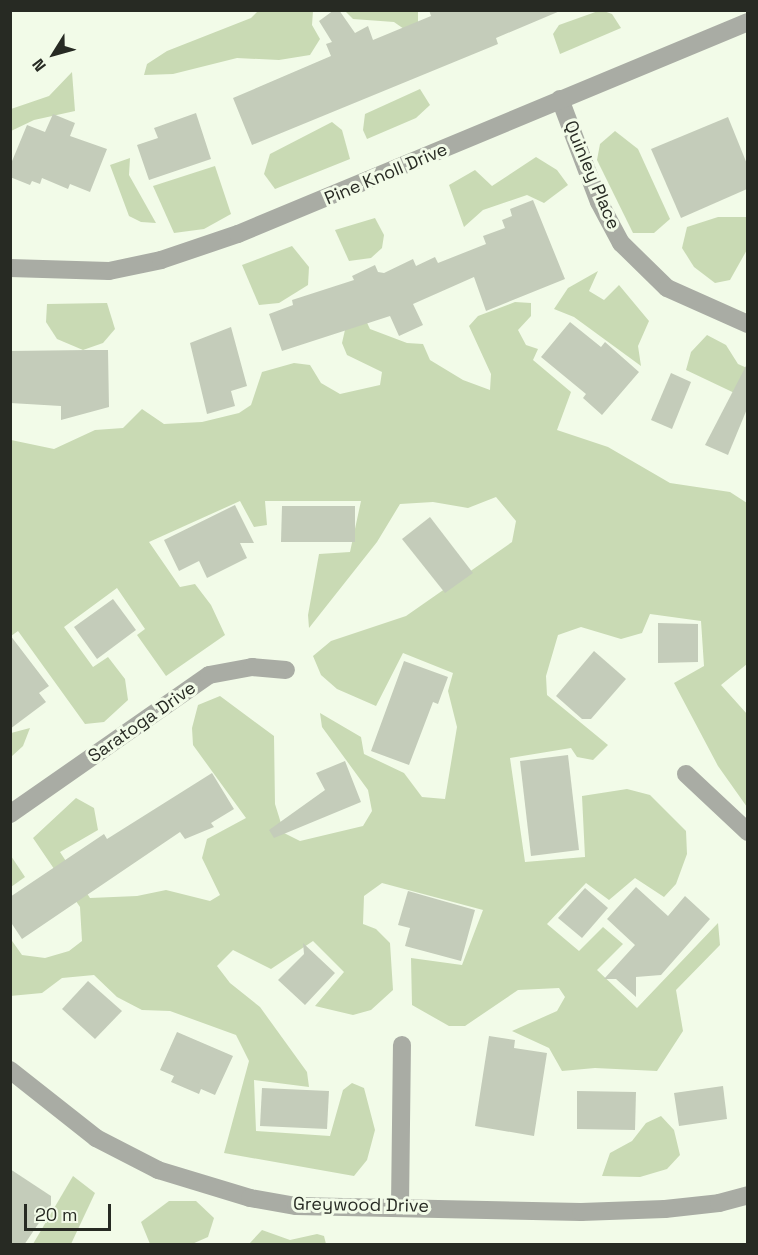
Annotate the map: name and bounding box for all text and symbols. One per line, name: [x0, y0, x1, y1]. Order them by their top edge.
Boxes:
north arrow: [24, 24, 84, 84]
text: N: [28, 55, 51, 76]
street label: Quinley Place: [559, 117, 625, 233]
street label: Pine Knoll Drive: [321, 138, 451, 210]
street label: Saratoga Drive: [84, 677, 200, 767]
scale bar: [27, 1192, 114, 1230]
street label: Greywood Drive: [293, 1193, 429, 1217]
text: 20 m: [35, 1203, 78, 1226]

